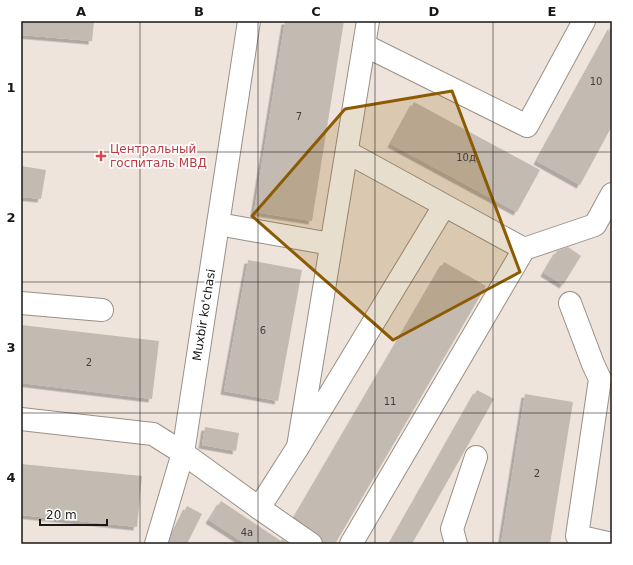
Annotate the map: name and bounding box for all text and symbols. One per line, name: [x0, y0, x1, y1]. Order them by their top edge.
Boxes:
text: A: [76, 4, 86, 19]
text: B: [194, 4, 204, 19]
text: C: [311, 4, 321, 19]
text: D: [429, 4, 440, 19]
text: E: [548, 4, 556, 19]
house number: 10: [590, 76, 602, 87]
text: 1: [6, 80, 16, 95]
house number: 7: [296, 111, 302, 122]
place label: Центральный госпиталь МВД: [110, 142, 207, 170]
marker: Центральный госпиталь МВД: [95, 150, 107, 162]
house number: 10д: [456, 152, 476, 163]
text: 2: [6, 210, 16, 225]
street label: Muxbir ko'chasi: [190, 268, 218, 362]
house number: 6: [260, 325, 266, 336]
text: 3: [6, 340, 16, 355]
house number: 2: [86, 357, 92, 368]
house number: 11: [384, 396, 396, 407]
house number: 2: [534, 468, 540, 479]
text: 4: [6, 470, 16, 485]
scale bar: [40, 501, 107, 527]
text: 20 m: [46, 508, 77, 522]
house number: 4а: [241, 527, 253, 538]

